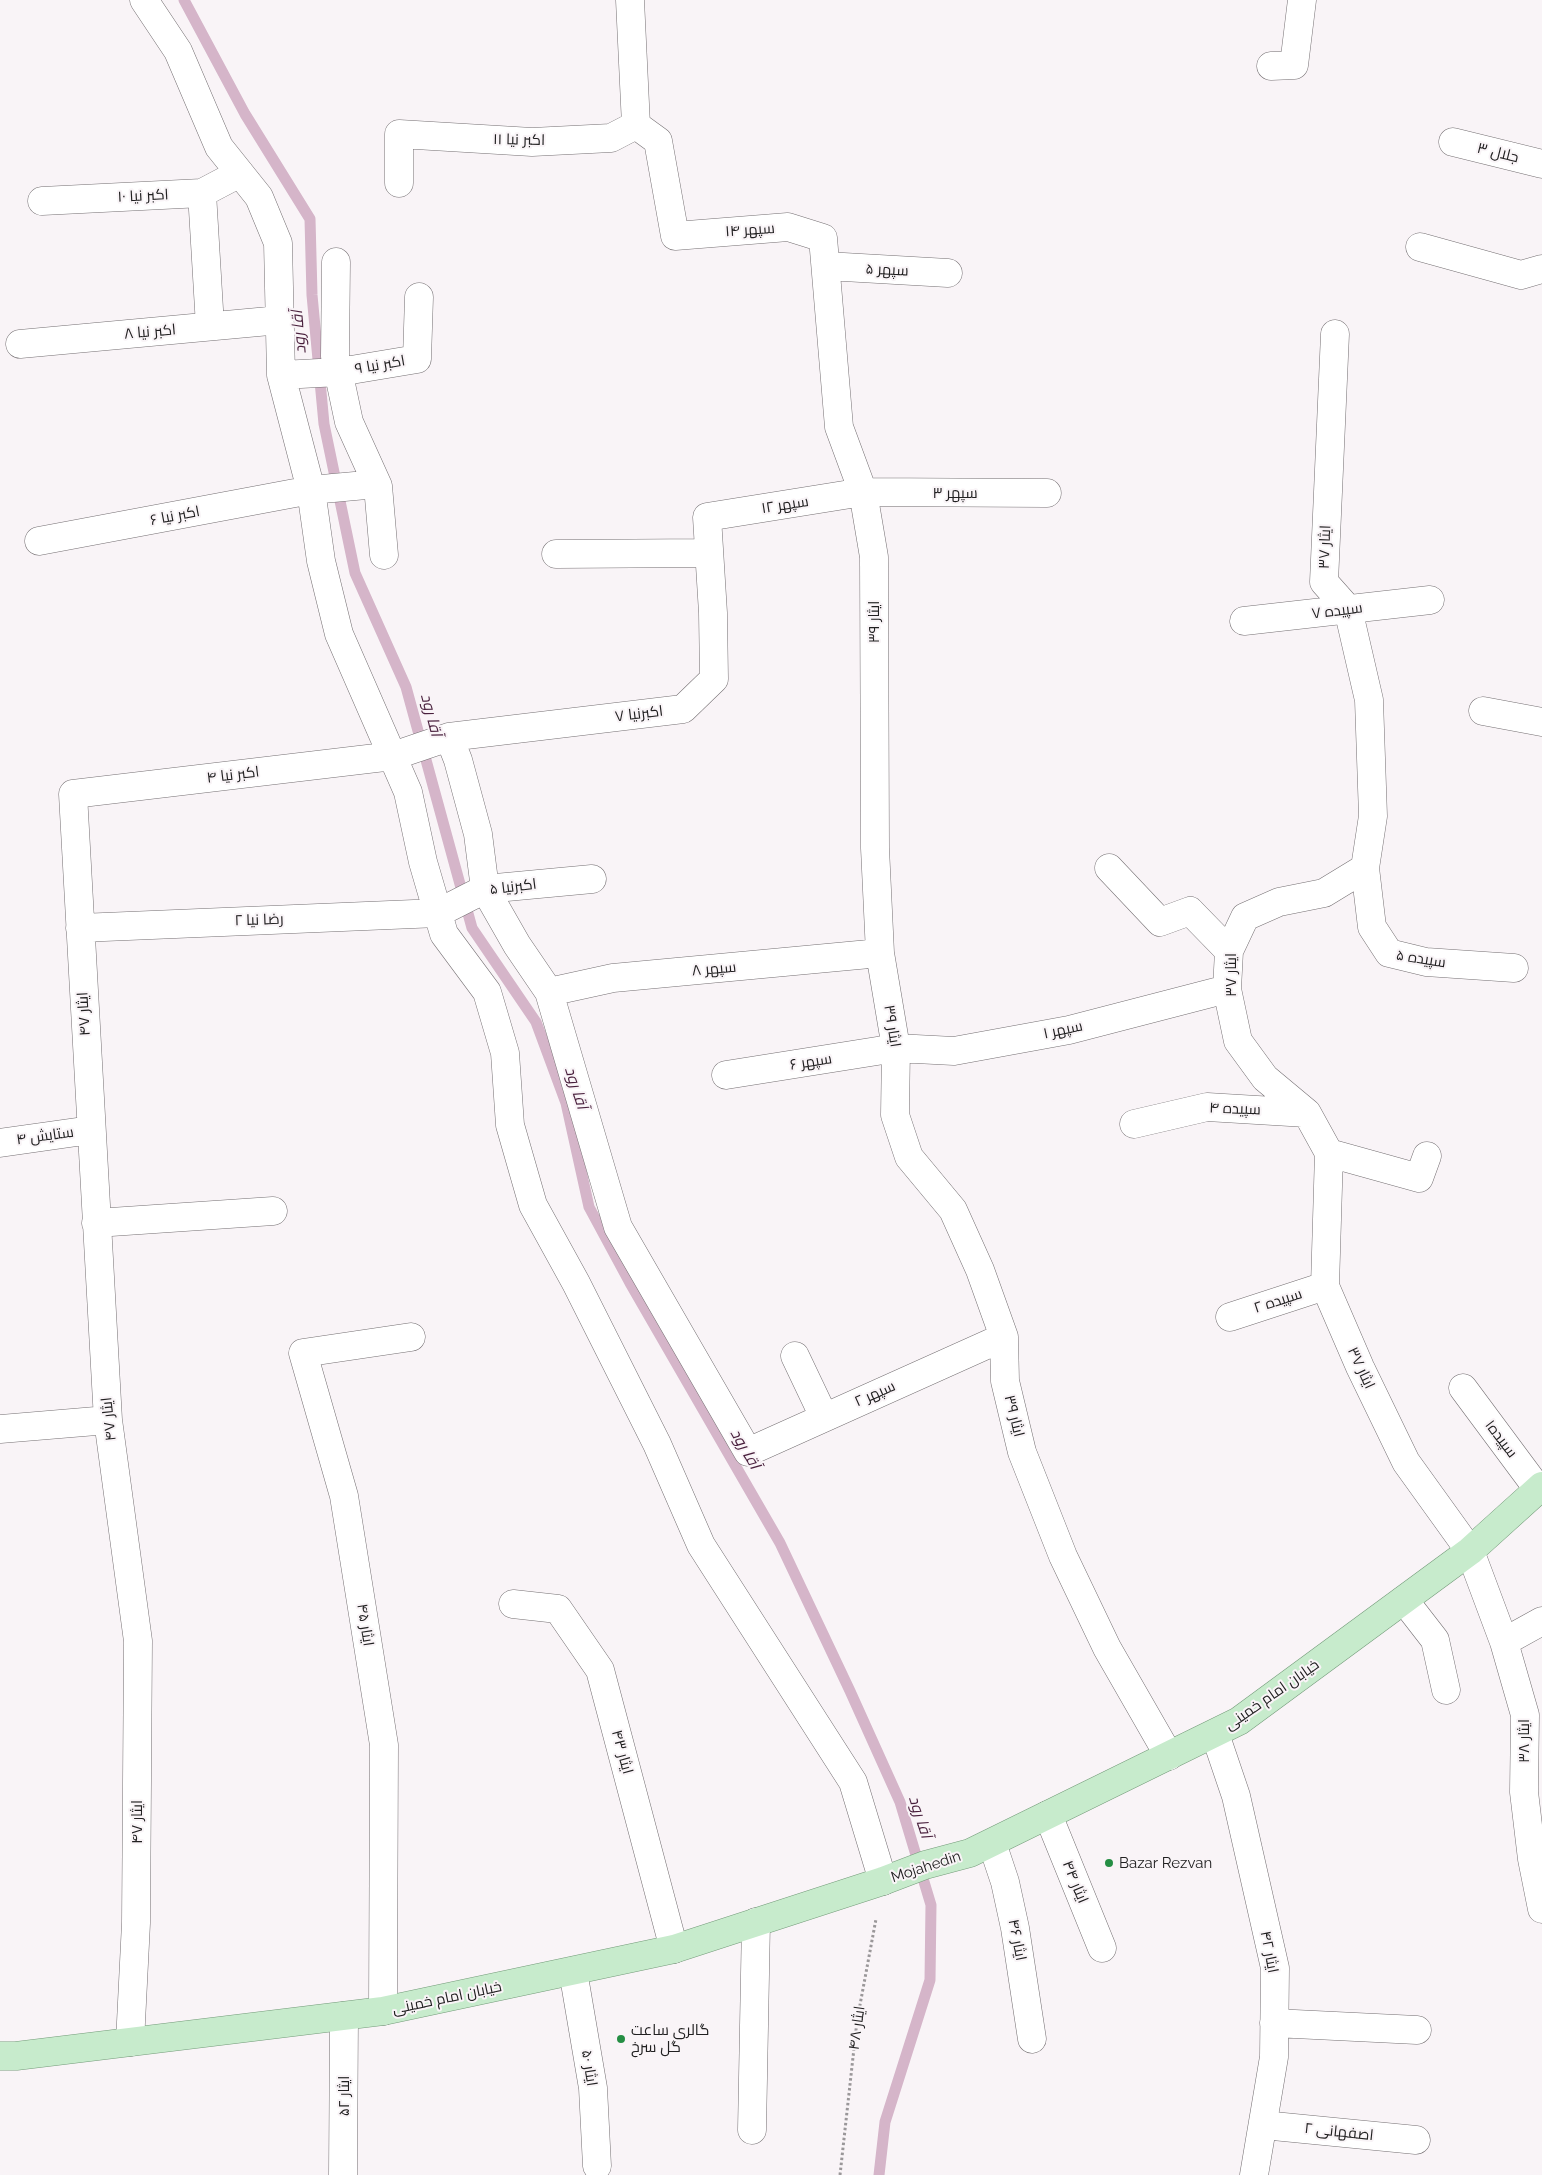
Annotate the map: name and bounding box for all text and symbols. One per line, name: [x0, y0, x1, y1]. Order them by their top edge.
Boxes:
street label: اکبر نیا ۱۱: [493, 131, 545, 149]
street label: جلال ۳: [1475, 139, 1521, 167]
street label: اکبر نیا ۱۰: [117, 186, 169, 206]
street label: سپهر ۱۴: [725, 219, 775, 241]
street label: سپهر ۵: [865, 260, 909, 280]
water label: آقا رود: [288, 310, 310, 354]
street label: اکبر نیا ۸: [123, 321, 177, 343]
street label: اکبر نیا ۹: [354, 352, 406, 378]
street label: سپهر ۳: [932, 484, 978, 502]
street label: سپهر ۱۲: [760, 492, 810, 518]
street label: اکبر نیا ۶: [149, 502, 201, 530]
street label: ایثار ۳۷: [1315, 525, 1335, 569]
street label: سپیده ۷: [1310, 599, 1364, 623]
street label: ایثار ۳۹: [865, 601, 883, 643]
water label: آقا رود: [416, 692, 446, 738]
street label: اکبرنیا ۷: [614, 702, 664, 726]
street label: اکبر نیا ۴: [206, 763, 260, 787]
street label: اکبرنیا ۵: [488, 875, 538, 899]
street label: رضا نیا ۲: [234, 910, 284, 930]
street label: سپیده ۵: [1395, 946, 1447, 972]
street label: ایثار ۳۷: [1222, 953, 1240, 997]
street label: سپهر ۸: [691, 958, 737, 980]
street label: ایثار ۴۷: [74, 992, 94, 1036]
street label: ایثار ۳۹: [880, 1004, 904, 1048]
street label: سپهر ۱: [1042, 1017, 1084, 1043]
street label: سپهر ۶: [789, 1050, 833, 1074]
water label: آقا رود: [560, 1064, 592, 1112]
street label: سپیده ۴: [1209, 1099, 1261, 1119]
street label: ستایش ۴: [15, 1123, 75, 1149]
street label: سپیده ۲: [1252, 1285, 1304, 1317]
street label: ایثار ۳۷: [1344, 1344, 1378, 1392]
street label: سپهر ۲: [852, 1377, 898, 1411]
street label: ایثار ۳۹: [1000, 1393, 1028, 1439]
street label: ایثار ۴۷: [98, 1396, 120, 1442]
street label: سپیده۱: [1481, 1417, 1521, 1461]
water label: آقا رود: [726, 1425, 764, 1473]
street label: ایثار ۴۵: [353, 1602, 377, 1648]
street label: خیابان امام خمینی: [1221, 1656, 1323, 1734]
street label: ایثار ۳۸: [1515, 1719, 1533, 1763]
street label: ایثار ۴۳: [608, 1728, 636, 1776]
water label: آقا رود: [904, 1793, 936, 1841]
street label: ایثار ۴۷: [128, 1800, 146, 1844]
street label: Mojahedin: [889, 1847, 963, 1887]
place label: Bazar Rezvan: [1119, 1854, 1212, 1872]
marker: Bazar Rezvan: [1103, 1857, 1115, 1869]
street label: ایثار ۴۴: [1058, 1858, 1092, 1906]
street label: ایثار ۴۶: [1004, 1918, 1030, 1962]
street label: ایثار ۴۲: [1256, 1929, 1282, 1975]
street label: خیابان امام خمینی: [391, 1978, 503, 2018]
street label: ایثار ۴۸: [845, 2005, 869, 2051]
place label: گالری ساعت گل سرخ: [631, 2021, 709, 2056]
marker: گالری ساعت گل سرخ: [615, 2033, 627, 2045]
street label: ایثار ۵۰: [577, 2049, 601, 2087]
street label: ایثار ۵۲: [335, 2076, 353, 2116]
street label: اصفهانی ۲: [1304, 2119, 1374, 2145]

